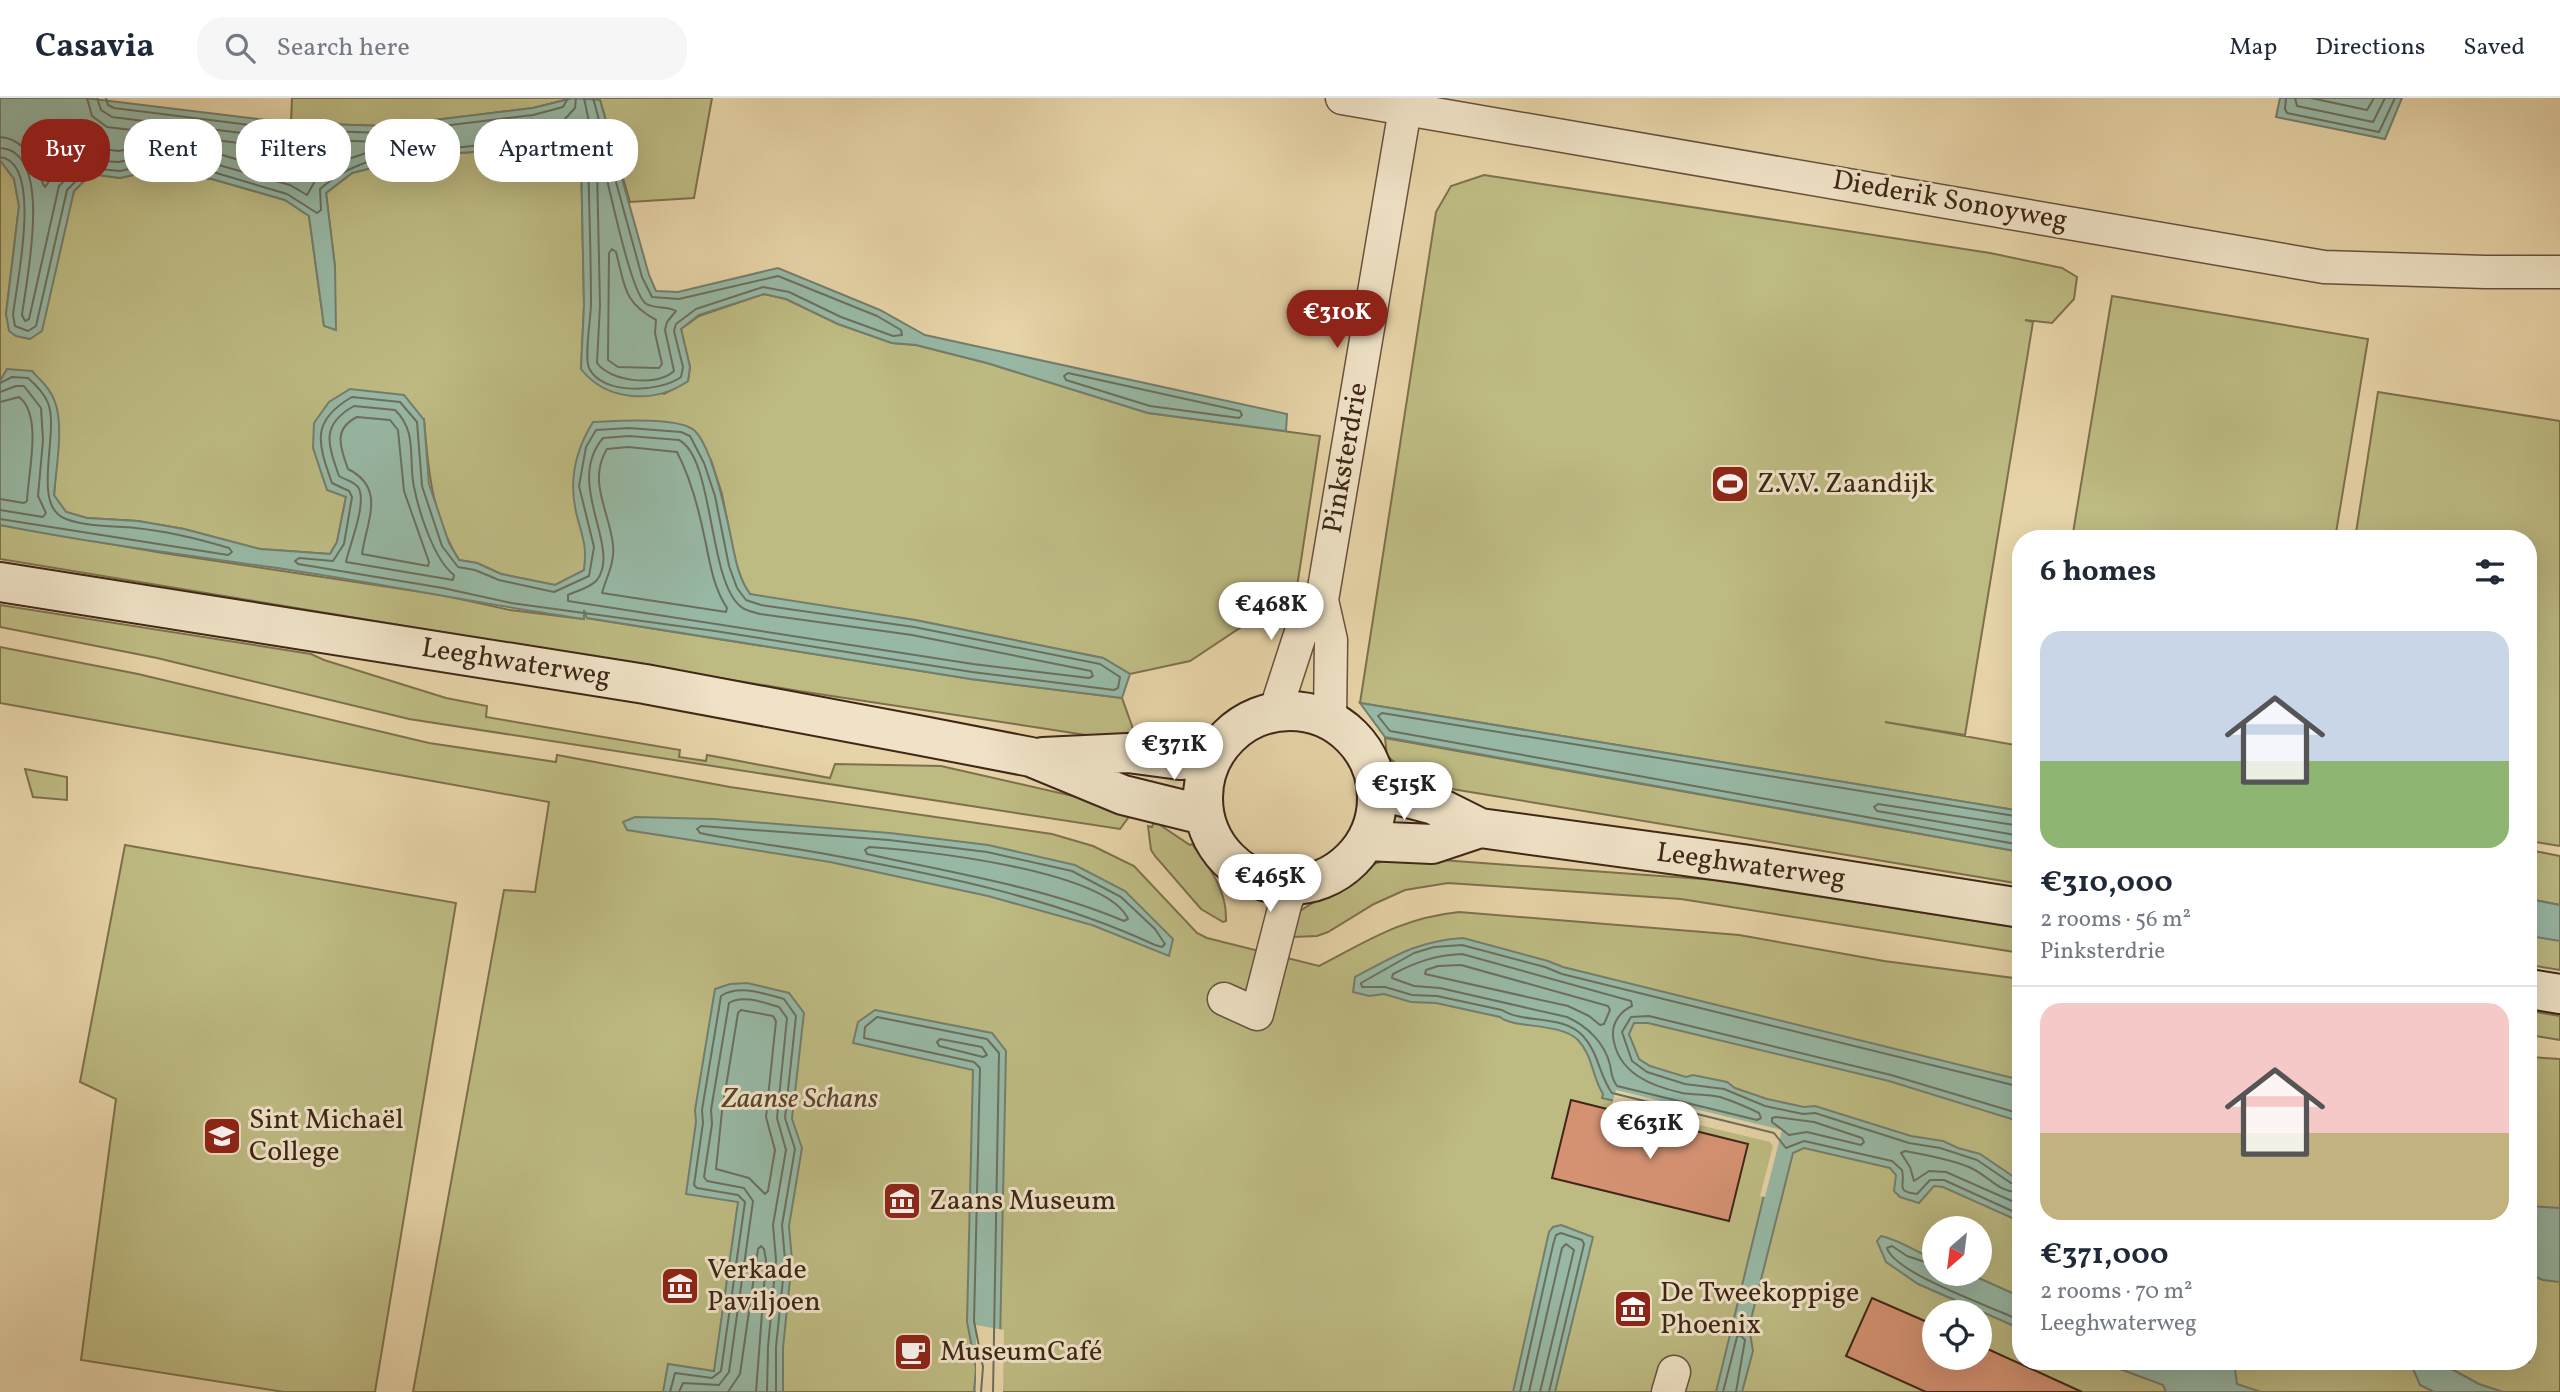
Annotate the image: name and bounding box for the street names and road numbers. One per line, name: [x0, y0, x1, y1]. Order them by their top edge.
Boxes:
street label: Diederik Sonoyweg: [1829, 161, 2071, 241]
street label: Pinksterdrie: [1314, 380, 1378, 536]
street label: Leeghwaterweg: [419, 629, 613, 697]
street label: Leeghwaterweg: [1654, 833, 1848, 899]

